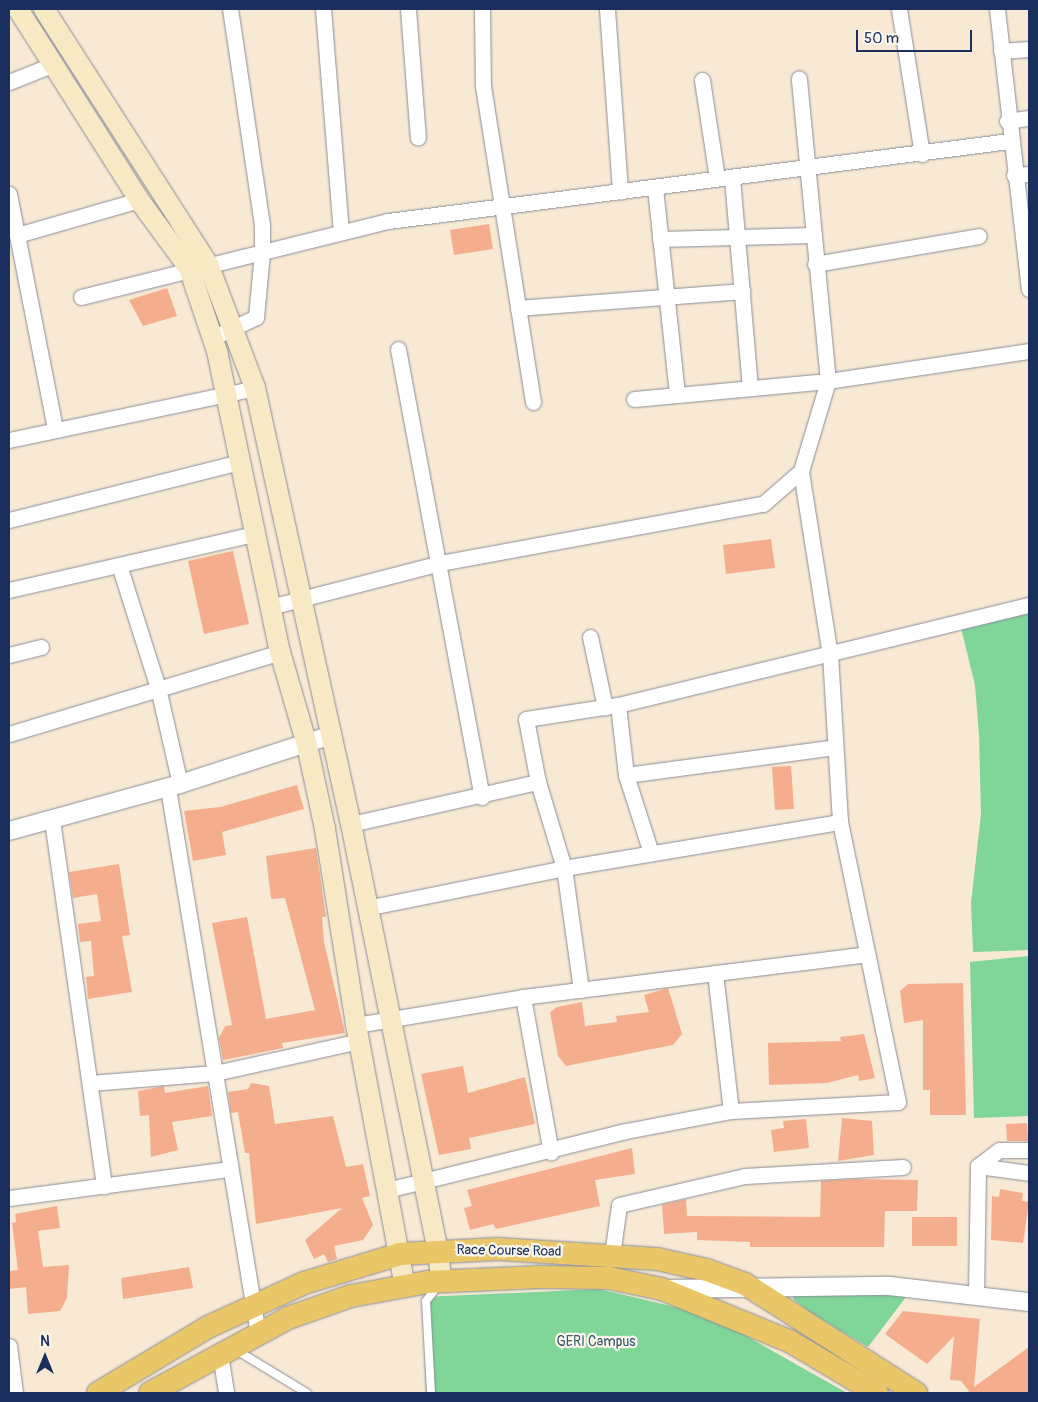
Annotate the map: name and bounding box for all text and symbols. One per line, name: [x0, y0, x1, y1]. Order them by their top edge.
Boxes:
scale bar: [858, 20, 974, 52]
text: 50 m: [864, 29, 899, 48]
street label: Race Course Road: [456, 1242, 562, 1260]
north arrow: [20, 1332, 70, 1382]
text: N: [40, 1333, 50, 1350]
park label: GERI Campus: [556, 1334, 636, 1350]

